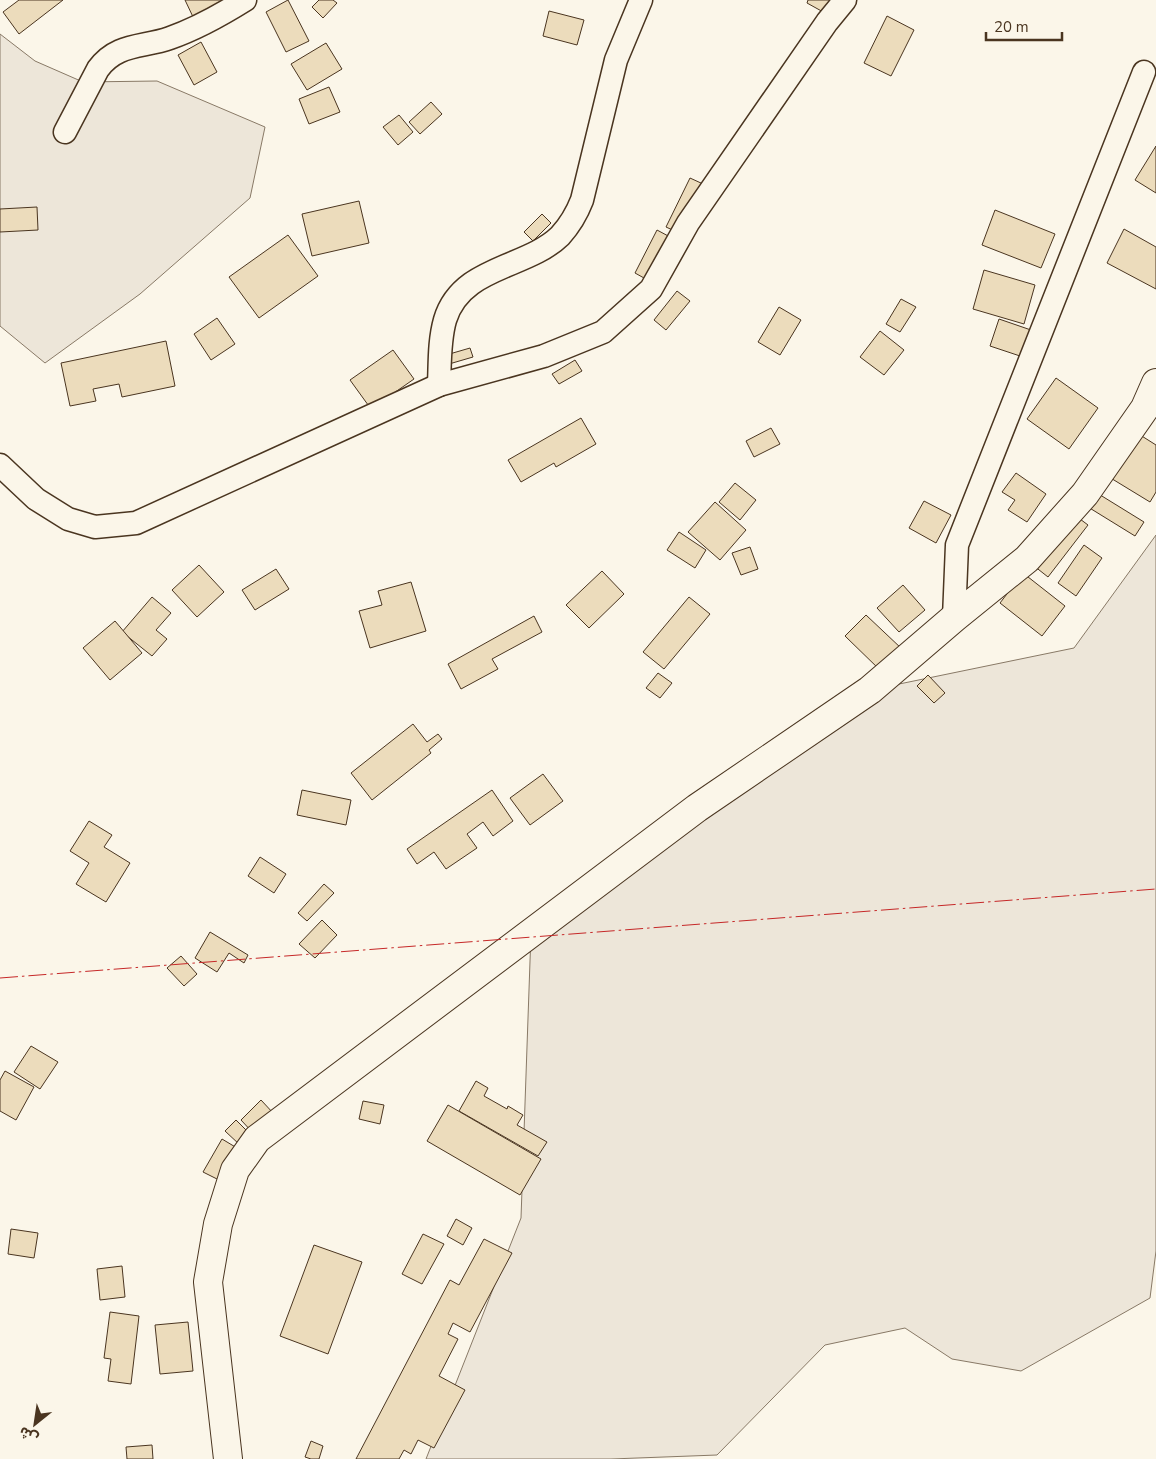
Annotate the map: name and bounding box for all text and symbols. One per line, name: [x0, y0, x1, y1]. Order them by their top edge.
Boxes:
scale bar: [986, 10, 1062, 42]
text: 20 m: [994, 17, 1029, 37]
north arrow: [10, 1399, 60, 1449]
text: ش: [16, 1422, 42, 1448]

